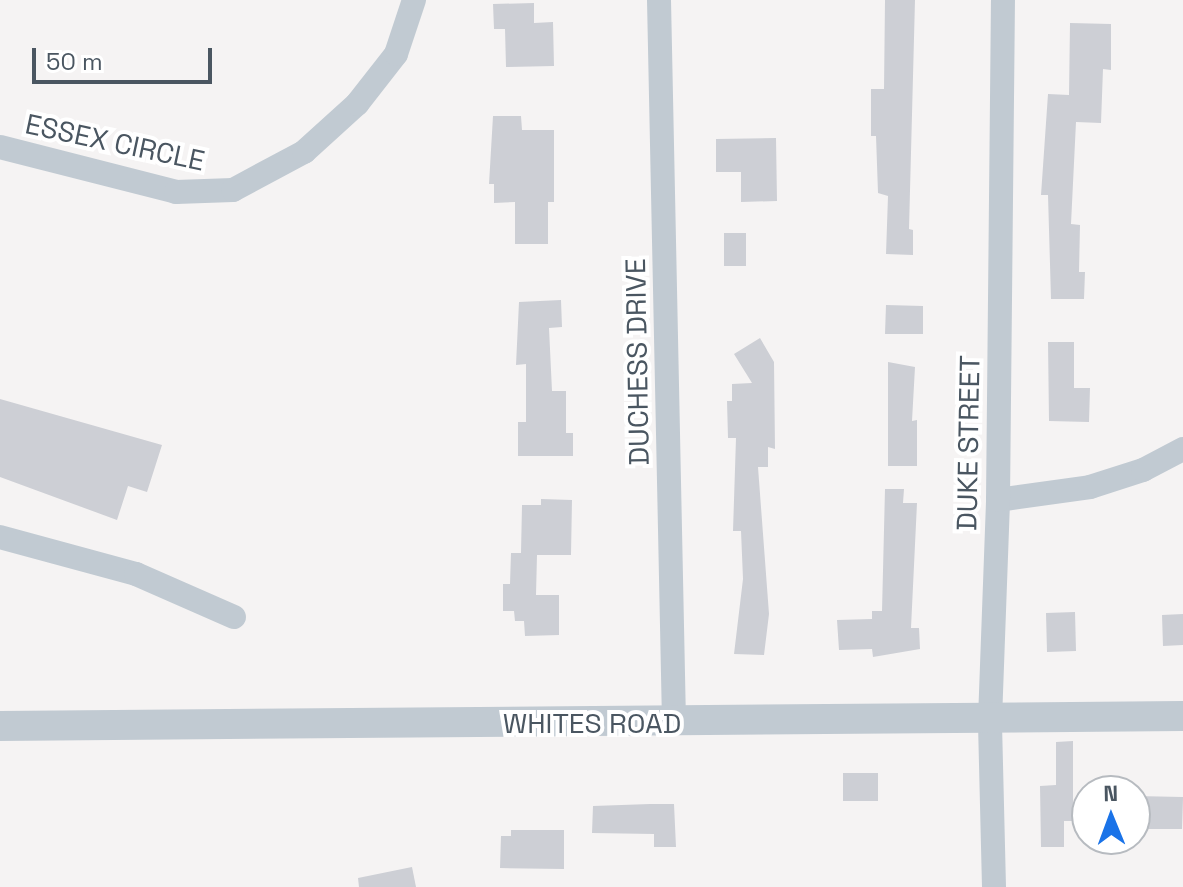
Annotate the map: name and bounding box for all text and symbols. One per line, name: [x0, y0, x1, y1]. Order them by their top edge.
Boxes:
scale bar: [36, 32, 216, 82]
text: 50 m: [46, 46, 103, 77]
street label: ESSEX CIRCLE: [22, 107, 208, 177]
street label: DUCHESS DRIVE: [618, 258, 656, 466]
street label: DUKE STREET: [950, 355, 986, 531]
street label: WHITES ROAD: [503, 706, 681, 740]
north arrow: [1071, 775, 1151, 855]
text: N: [1103, 779, 1118, 807]

